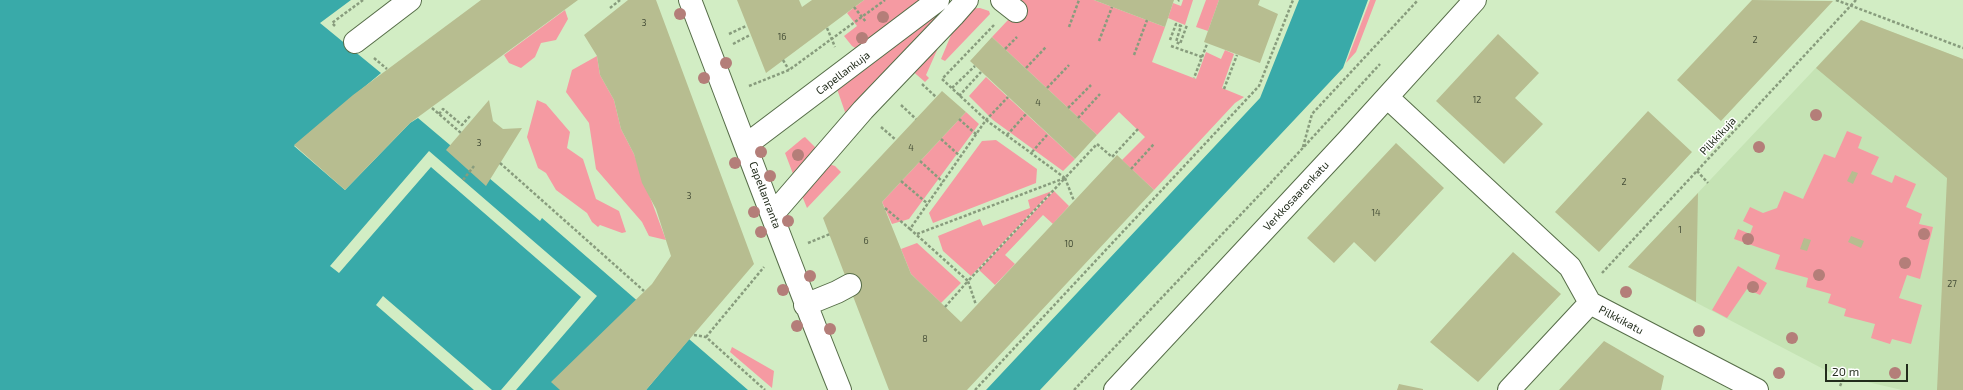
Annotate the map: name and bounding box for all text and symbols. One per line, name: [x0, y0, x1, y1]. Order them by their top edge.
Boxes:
house number: 3: [641, 18, 647, 28]
house number: 16: [778, 32, 786, 42]
house number: 2: [1752, 35, 1758, 45]
street label: Capellankuja: [813, 48, 873, 98]
house number: 12: [1473, 95, 1481, 105]
house number: 4: [1035, 98, 1041, 108]
street label: Pilkkikuja: [1697, 114, 1739, 158]
house number: 3: [476, 138, 482, 148]
house number: 4: [908, 143, 914, 153]
street label: Verkkosaarenkatu: [1260, 159, 1332, 233]
street label: Capellanranta: [746, 160, 784, 230]
house number: 2: [1621, 177, 1627, 187]
house number: 3: [686, 191, 692, 201]
house number: 14: [1371, 208, 1381, 218]
house number: 1: [1678, 225, 1682, 235]
house number: 6: [863, 236, 869, 246]
house number: 10: [1064, 239, 1074, 249]
house number: 27: [1947, 279, 1957, 289]
street label: Pilkkikatu: [1596, 303, 1646, 337]
house number: 8: [922, 334, 928, 344]
scale bar: [1827, 356, 1910, 382]
text: 20 m: [1832, 364, 1859, 378]

